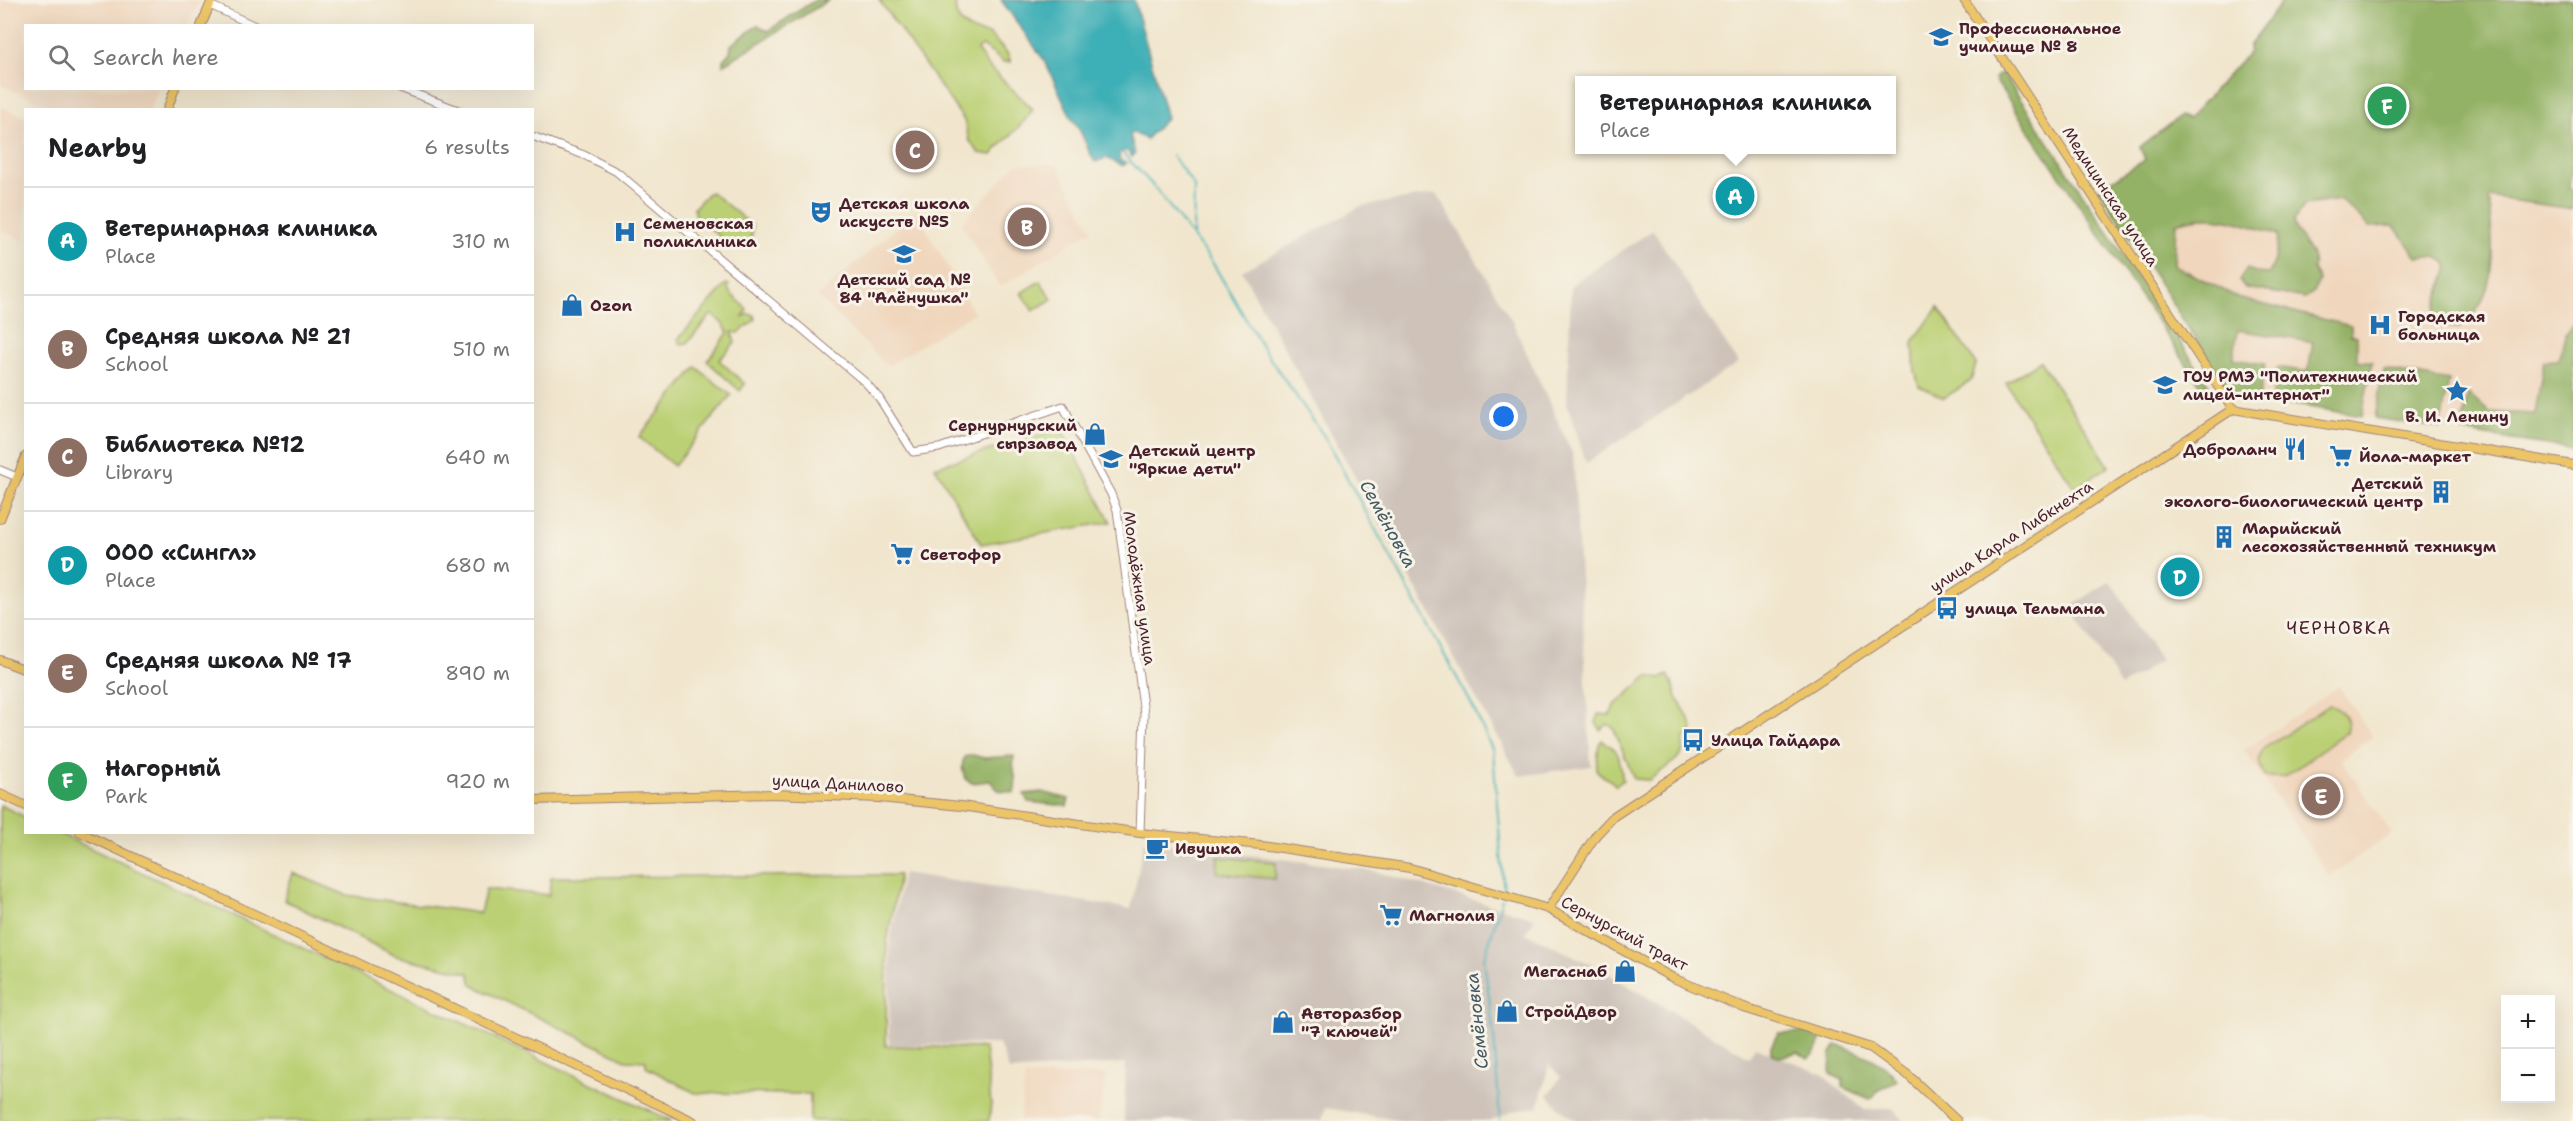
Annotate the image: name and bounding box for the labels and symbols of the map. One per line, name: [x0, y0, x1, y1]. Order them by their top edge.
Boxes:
place label: Профессиональное училище № 8: [1959, 18, 2122, 57]
school or university icon: Профессиональное училище № 8: [1928, 24, 1954, 50]
pin: F: [2368, 84, 2406, 128]
street label: Медицинская улица: [2057, 122, 2164, 270]
pin: C: [896, 128, 934, 172]
pin: A: [1716, 174, 1754, 218]
place label: Детская школа искусств №5: [839, 193, 970, 232]
theatre icon: Детская школа искусств №5: [808, 199, 834, 225]
pin: B: [1008, 204, 1046, 250]
place label: Семеновская поликлиника: [643, 213, 757, 252]
hospital icon: Семеновская поликлиника: [612, 219, 638, 245]
school or university icon: Детский сад № 84 "Алёнушка": [891, 241, 917, 267]
place label: Детский сад № 84 "Алёнушка": [837, 269, 971, 308]
shop icon: Ozon: [559, 292, 585, 318]
place label: Ozon: [590, 295, 633, 316]
place label: Городская больница: [2398, 306, 2485, 345]
hospital icon: Городская больница: [2367, 312, 2393, 338]
place label: ГОУ РМЭ "Политехнический лицей-интернат": [2183, 366, 2417, 405]
school or university icon: ГОУ РМЭ "Политехнический лицей-интернат": [2152, 372, 2178, 398]
place icon: В. И. Ленину: [2444, 378, 2470, 404]
your location: [1489, 402, 1518, 431]
place label: В. И. Ленину: [2405, 406, 2509, 427]
place label: Сернурнурский сырзавод: [948, 415, 1078, 454]
shop icon: Сернурнурский сырзавод: [1082, 421, 1108, 447]
restaurant icon: Доброланч: [2282, 436, 2308, 462]
place label: Доброланч: [2183, 439, 2277, 460]
place label: Детский центр "Яркие дети": [1129, 440, 1256, 479]
supermarket icon: Йола-маркет: [2328, 443, 2354, 469]
school or university icon: Детский центр "Яркие дети": [1098, 446, 1124, 472]
place label: Йола-маркет: [2359, 446, 2471, 467]
place label: Детский эколого-биологический центр: [2164, 473, 2423, 512]
water label: Семёновка: [1354, 476, 1422, 572]
street label: улица Карла Либкнехта: [1926, 476, 2097, 597]
building icon: Детский эколого-биологический центр: [2428, 479, 2454, 505]
street label: Молодёжная улица: [1118, 509, 1161, 667]
place label: Марийский лесохозяйственный техникум: [2242, 518, 2497, 557]
building icon: Марийский лесохозяйственный техникум: [2211, 524, 2237, 550]
supermarket icon: Светофор: [889, 541, 915, 567]
place label: Светофор: [920, 544, 1002, 565]
pin: D: [2160, 554, 2200, 600]
bus stop icon: улица Тельмана: [1934, 595, 1960, 621]
place label: улица Тельмана: [1965, 598, 2105, 619]
district label: ЧЕРНОВКА: [2286, 616, 2392, 640]
bus stop icon: Улица Гайдара: [1680, 727, 1706, 753]
place label: Улица Гайдара: [1711, 730, 1840, 751]
street label: улица Данилово: [771, 770, 904, 797]
pin: E: [2302, 774, 2340, 818]
cafe icon: Ивушка: [1144, 835, 1170, 861]
place label: Ивушка: [1175, 838, 1241, 859]
street label: Сернурский тракт: [1558, 891, 1693, 976]
supermarket icon: Магнолия: [1378, 902, 1404, 928]
place label: Магнолия: [1409, 905, 1495, 926]
shop icon: Мегаснаб: [1612, 958, 1638, 984]
place label: Мегаснаб: [1523, 961, 1607, 982]
water label: Семёновка: [1460, 972, 1494, 1070]
shop icon: СтройДвор: [1494, 998, 1520, 1024]
place label: СтройДвор: [1525, 1001, 1617, 1022]
place label: Авторазбор "7 ключей": [1301, 1003, 1402, 1042]
shop icon: Авторазбор "7 ключей": [1270, 1009, 1296, 1035]

